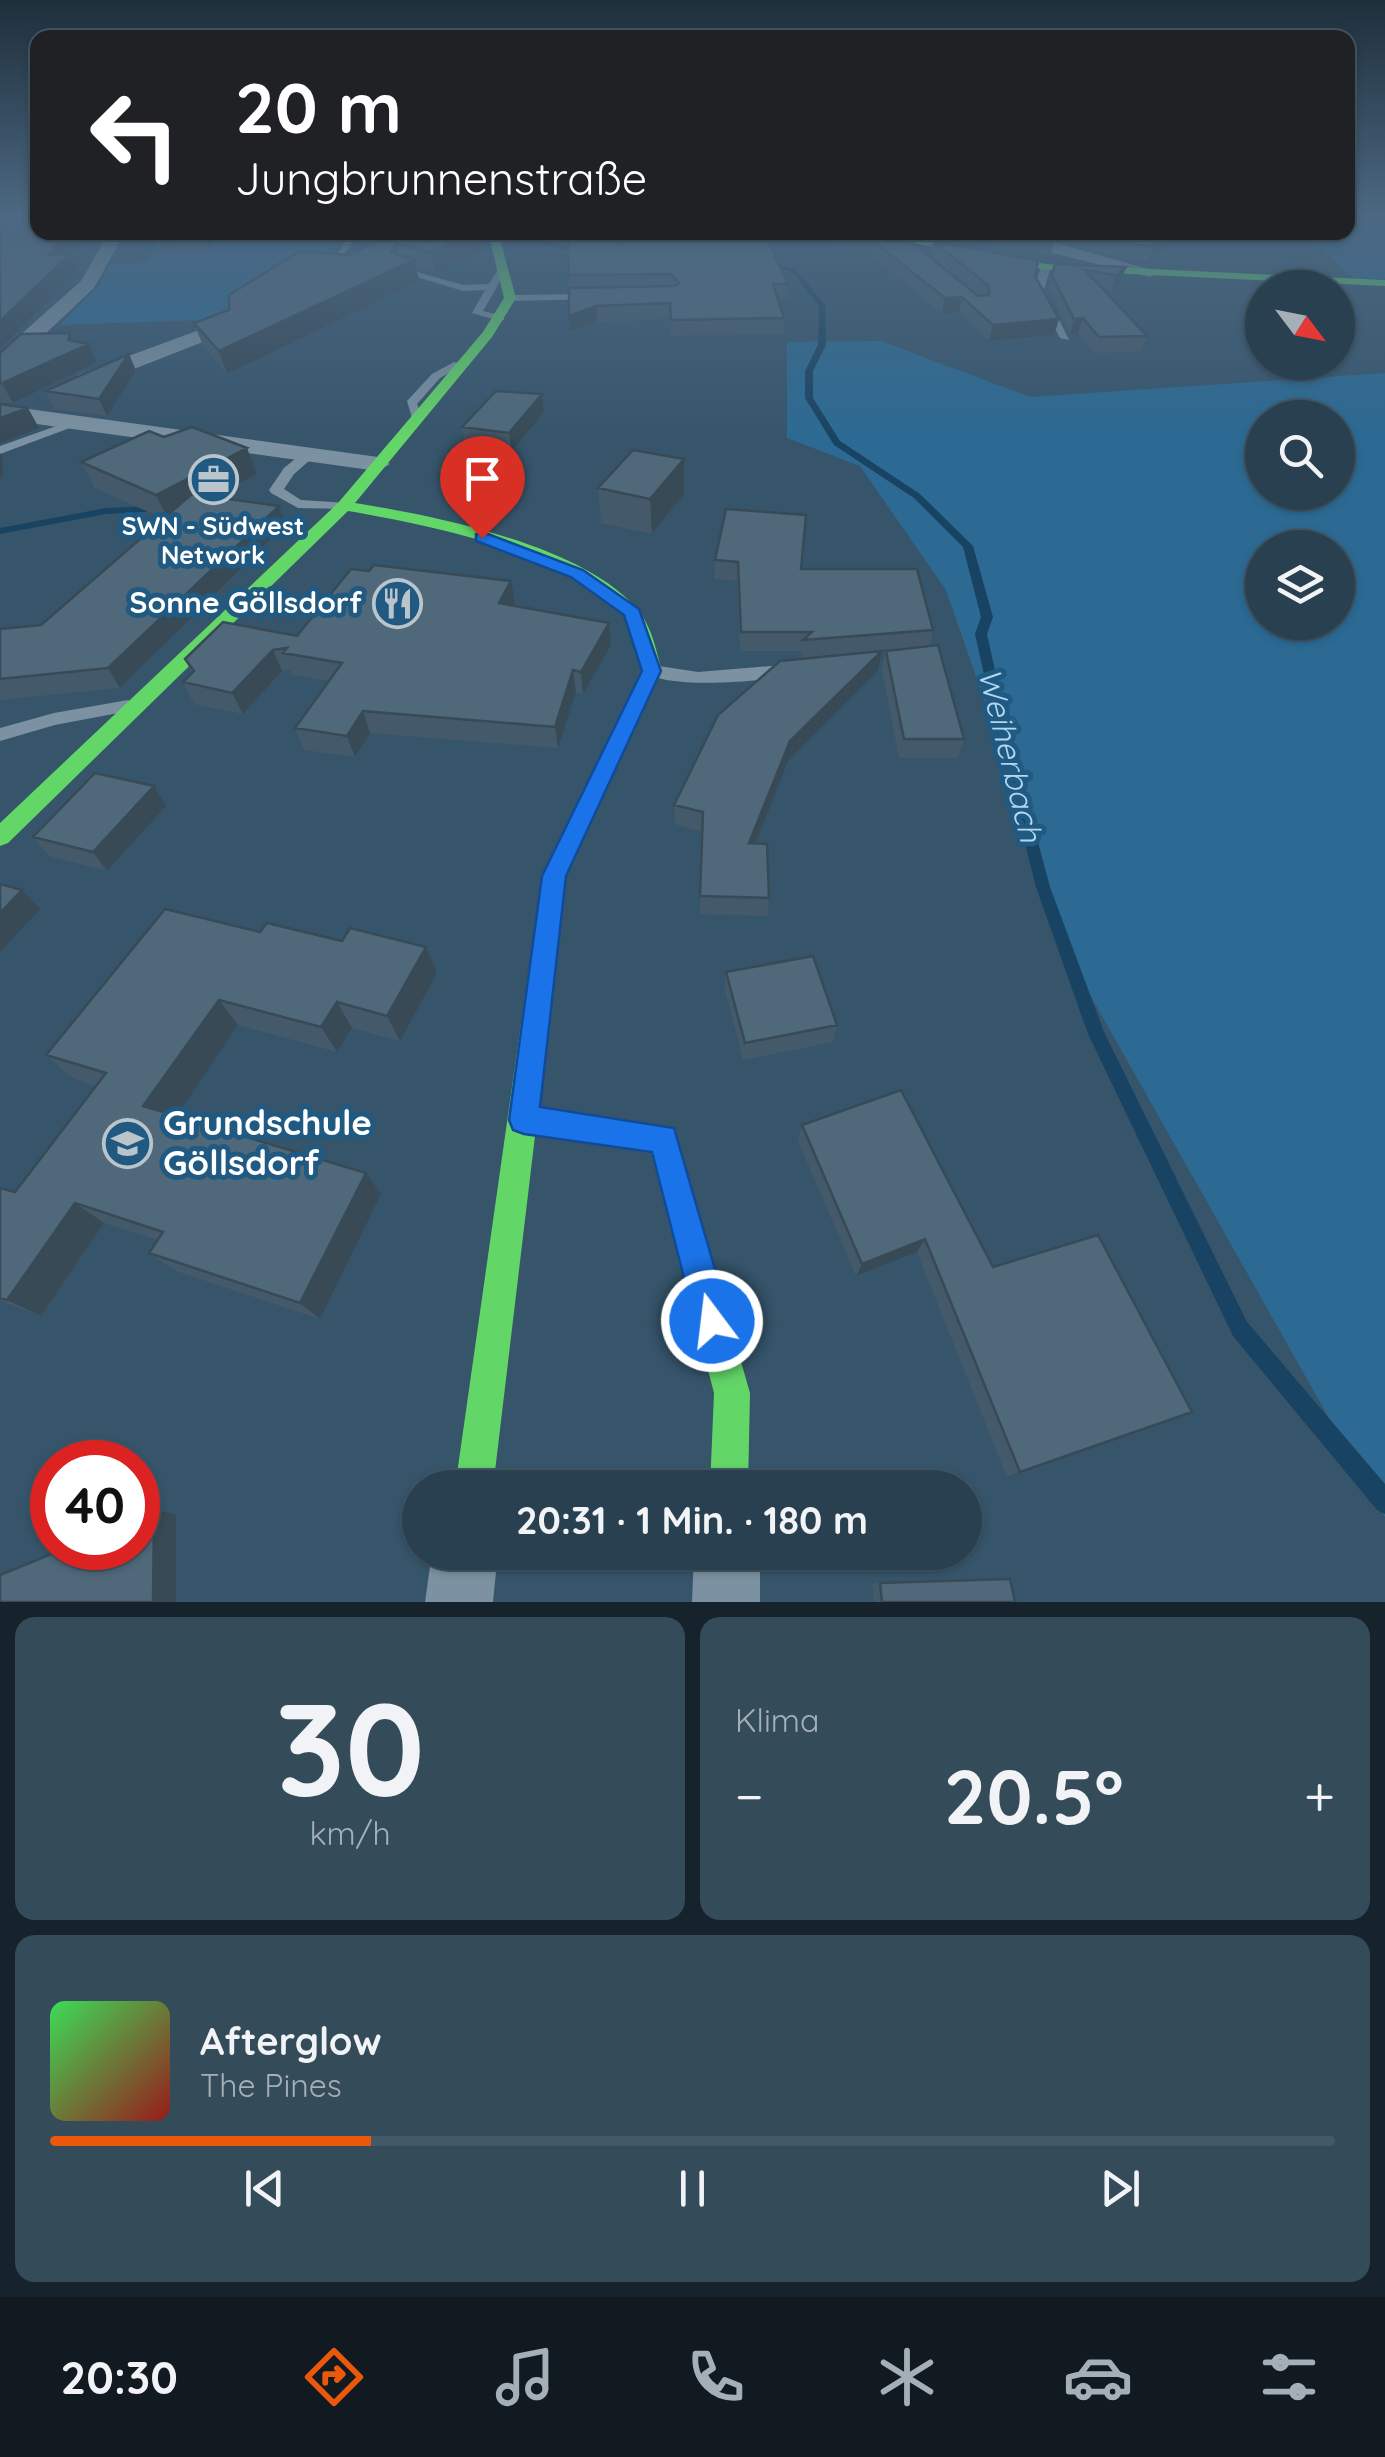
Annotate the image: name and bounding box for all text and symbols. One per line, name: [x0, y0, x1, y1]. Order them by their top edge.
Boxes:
text: 20 m: [235, 63, 402, 151]
icon: left: [70, 70, 200, 200]
text: Jungbrunnenstraße: [235, 150, 647, 206]
north arrow: [1245, 270, 1355, 380]
map controls: [1245, 270, 1355, 640]
button: search: [1245, 400, 1355, 510]
pin: [440, 436, 525, 539]
icon: arrive: [455, 451, 510, 506]
office icon: SWN - Südwest Network: [187, 454, 239, 506]
place label: SWN - Südwest Network: [122, 510, 304, 570]
button: layers: [1245, 530, 1355, 640]
restaurant icon: Sonne Göllsdorf: [371, 577, 423, 629]
place label: Sonne Göllsdorf: [130, 583, 362, 621]
water label: Weiherbach: [970, 664, 1052, 846]
place label: Grundschule Göllsdorf: [163, 1100, 372, 1184]
school or university icon: Grundschule Göllsdorf: [102, 1117, 154, 1169]
position arrow: [660, 1269, 764, 1373]
speed limit sign: 40: [30, 1440, 160, 1570]
text: 20:31 · 1 Min. · 180 m: [516, 1496, 868, 1544]
text: 30: [275, 1666, 425, 1829]
text: Klima: [735, 1700, 819, 1740]
text: 20.5°: [944, 1749, 1124, 1843]
text: −: [735, 1761, 764, 1830]
text: +: [1304, 1761, 1335, 1830]
text: km/h: [309, 1813, 391, 1853]
text: Afterglow: [200, 2017, 382, 2065]
text: The Pines: [200, 2065, 342, 2105]
icon: previous: [237, 2161, 292, 2216]
icon: pause: [665, 2161, 720, 2216]
icon: next: [1093, 2161, 1148, 2216]
icon: directions: [299, 2342, 369, 2412]
icon: music: [490, 2342, 560, 2412]
icon: phone: [681, 2342, 751, 2412]
icon: climate: [872, 2342, 942, 2412]
icon: car: [1063, 2342, 1133, 2412]
icon: filters: [1254, 2342, 1324, 2412]
text: 20:30: [61, 2349, 178, 2405]

